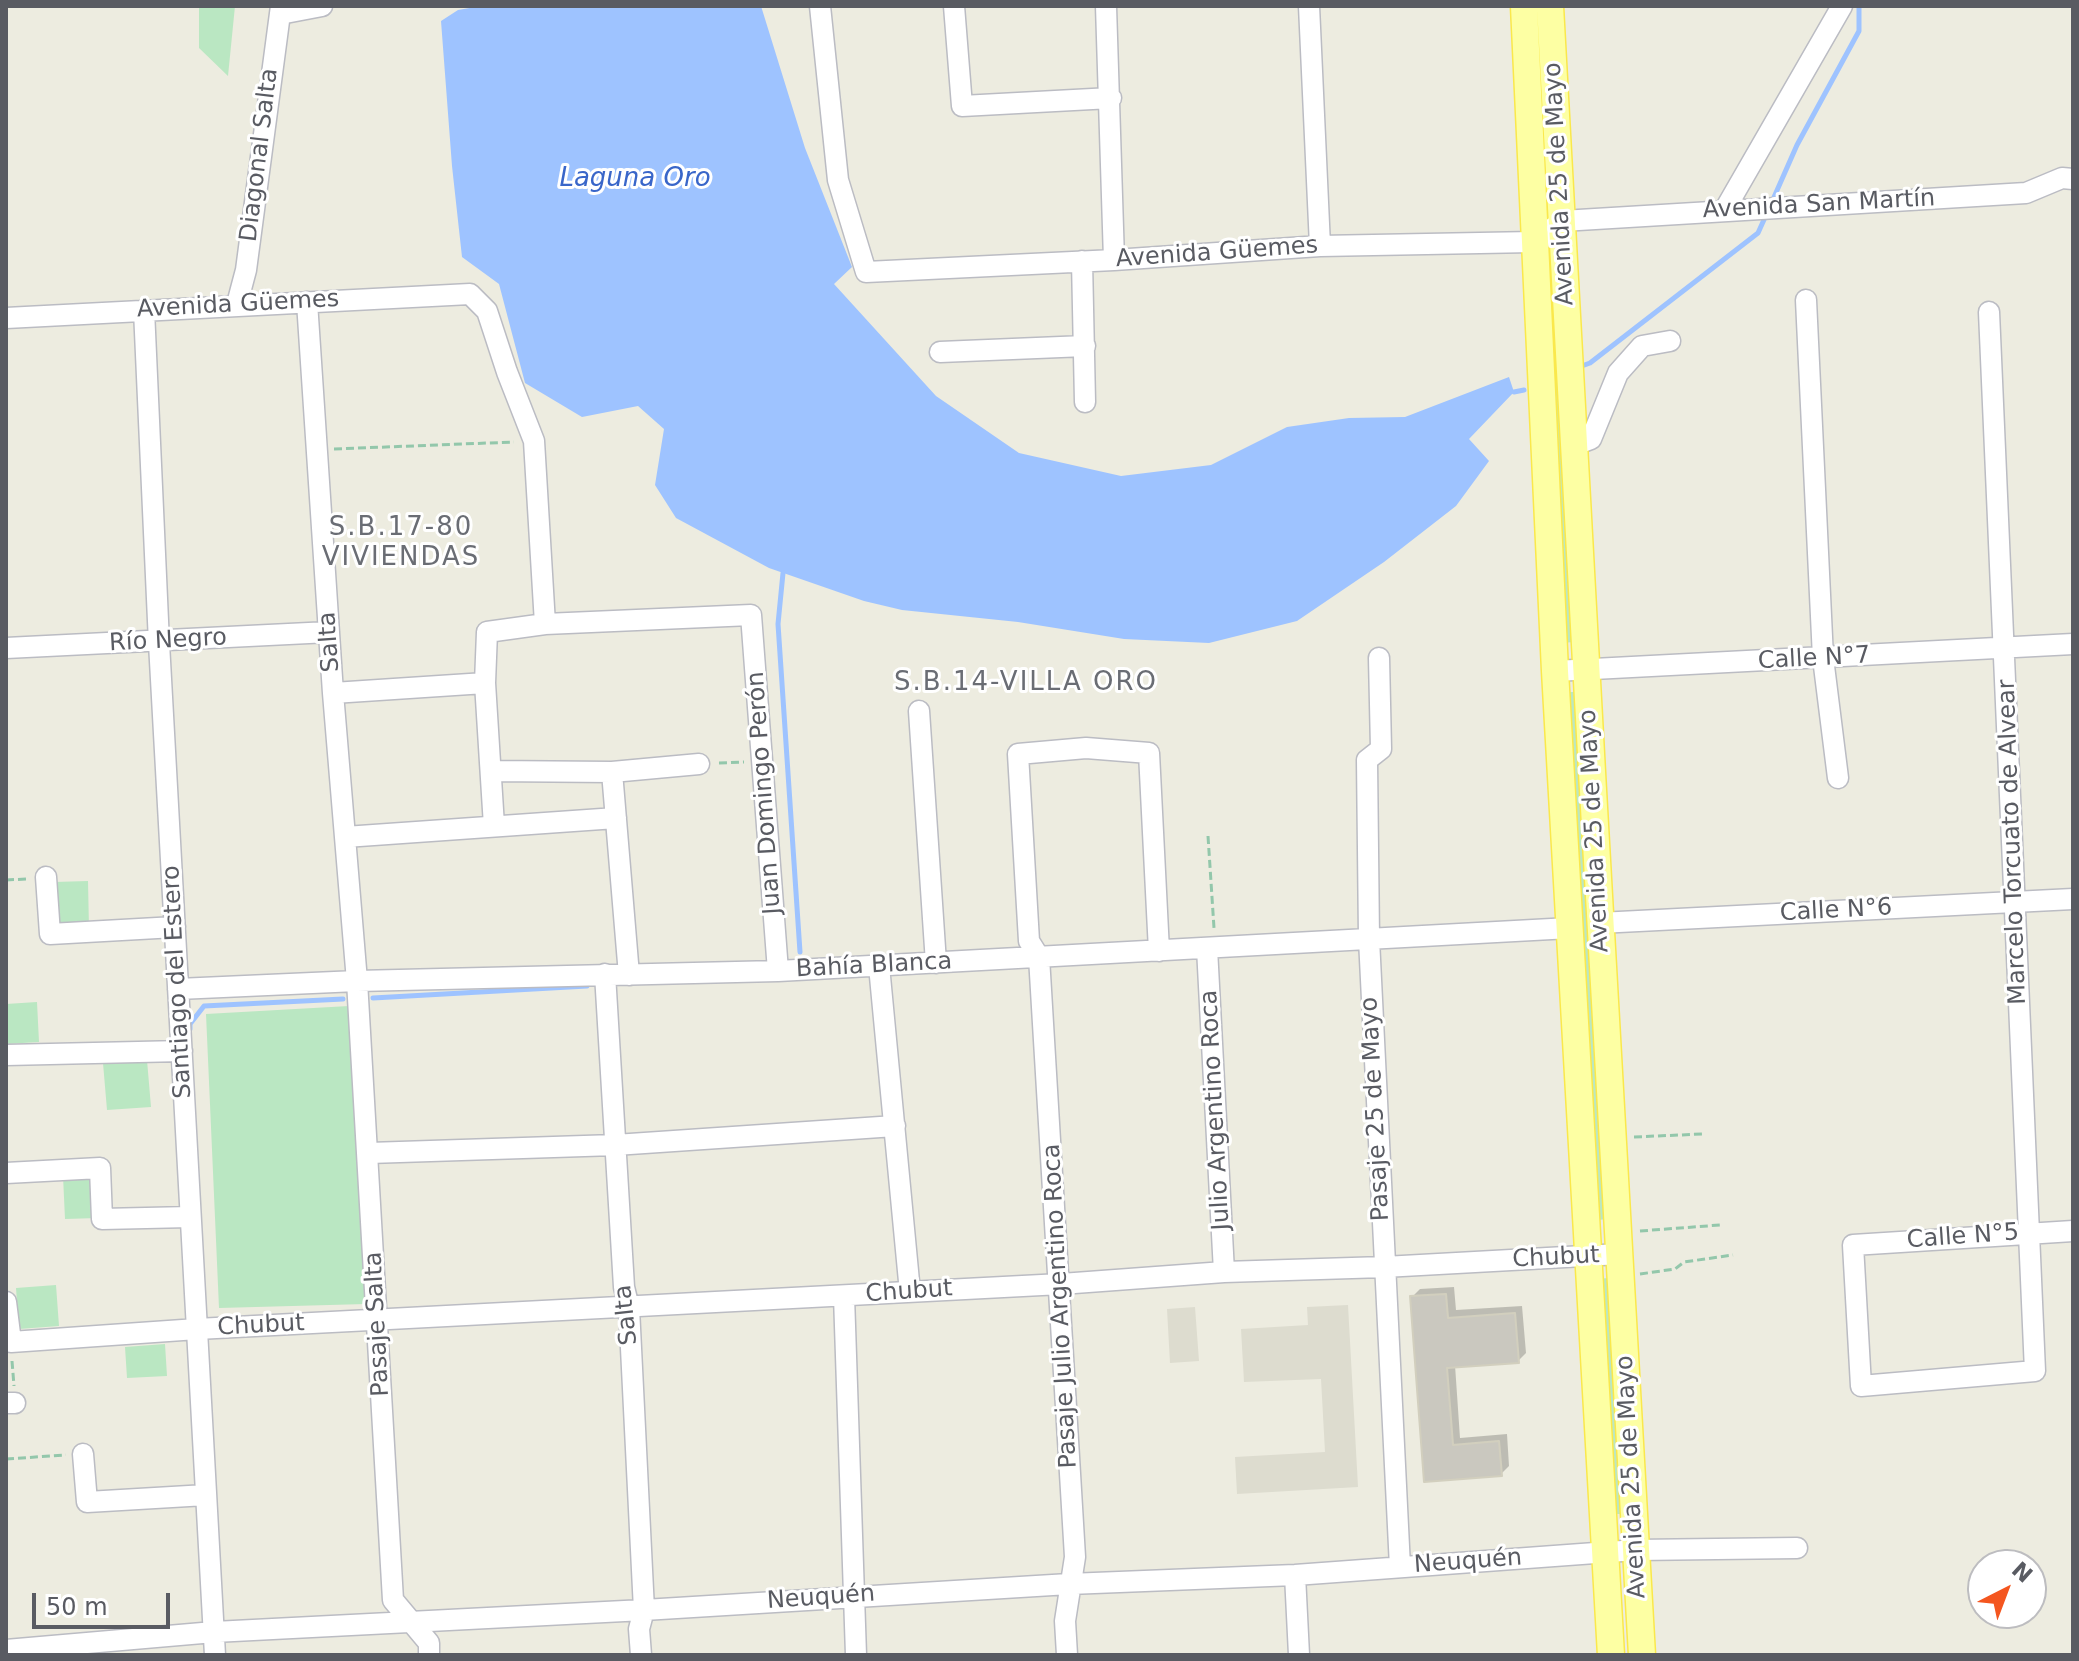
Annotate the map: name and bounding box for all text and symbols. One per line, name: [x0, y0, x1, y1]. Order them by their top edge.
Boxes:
street label: Avenida 25 de Mayo: [1539, 62, 1581, 306]
street label: Diagonal Salta: [235, 67, 285, 243]
water label: Laguna Oro: [559, 163, 711, 195]
street label: Avenida San Martín: [1702, 185, 1936, 225]
street label: Avenida Güemes: [1115, 232, 1319, 274]
street label: Avenida Güemes: [136, 285, 340, 325]
district label: S.B.17-80 VIVIENDAS: [322, 512, 480, 574]
street label: Salta: [314, 611, 346, 673]
street label: Río Negro: [109, 624, 227, 658]
street label: Calle N°7: [1757, 642, 1871, 676]
district label: S.B.14-VILLA ORO: [894, 667, 1158, 699]
street label: Juan Domingo Perón: [742, 671, 788, 915]
street label: Marcelo Torcuato de Alvear: [1993, 679, 2033, 1005]
street label: Avenida 25 de Mayo: [1574, 709, 1616, 953]
street label: Santiago del Estero: [158, 865, 198, 1099]
street label: Calle N°6: [1779, 894, 1893, 928]
street label: Bahía Blanca: [795, 948, 953, 984]
street label: Julio Argentino Roca: [1195, 989, 1237, 1231]
street label: Pasaje 25 de Mayo: [1356, 996, 1396, 1222]
street label: Pasaje Julio Argentino Roca: [1038, 1143, 1084, 1469]
street label: Calle N°5: [1906, 1219, 2020, 1255]
street label: Chubut: [1512, 1241, 1600, 1275]
street label: Pasaje Salta: [360, 1251, 396, 1397]
street label: Chubut: [865, 1275, 953, 1309]
street label: Salta: [610, 1283, 644, 1347]
street label: Chubut: [217, 1309, 305, 1343]
street label: Avenida 25 de Mayo: [1611, 1355, 1653, 1599]
street label: Neuquén: [1413, 1544, 1523, 1580]
north arrow: [1967, 1549, 2047, 1629]
text: N: [2007, 1557, 2037, 1588]
scale bar: [36, 1577, 174, 1627]
street label: Neuquén: [766, 1580, 876, 1616]
text: 50 m: [46, 1593, 108, 1621]

